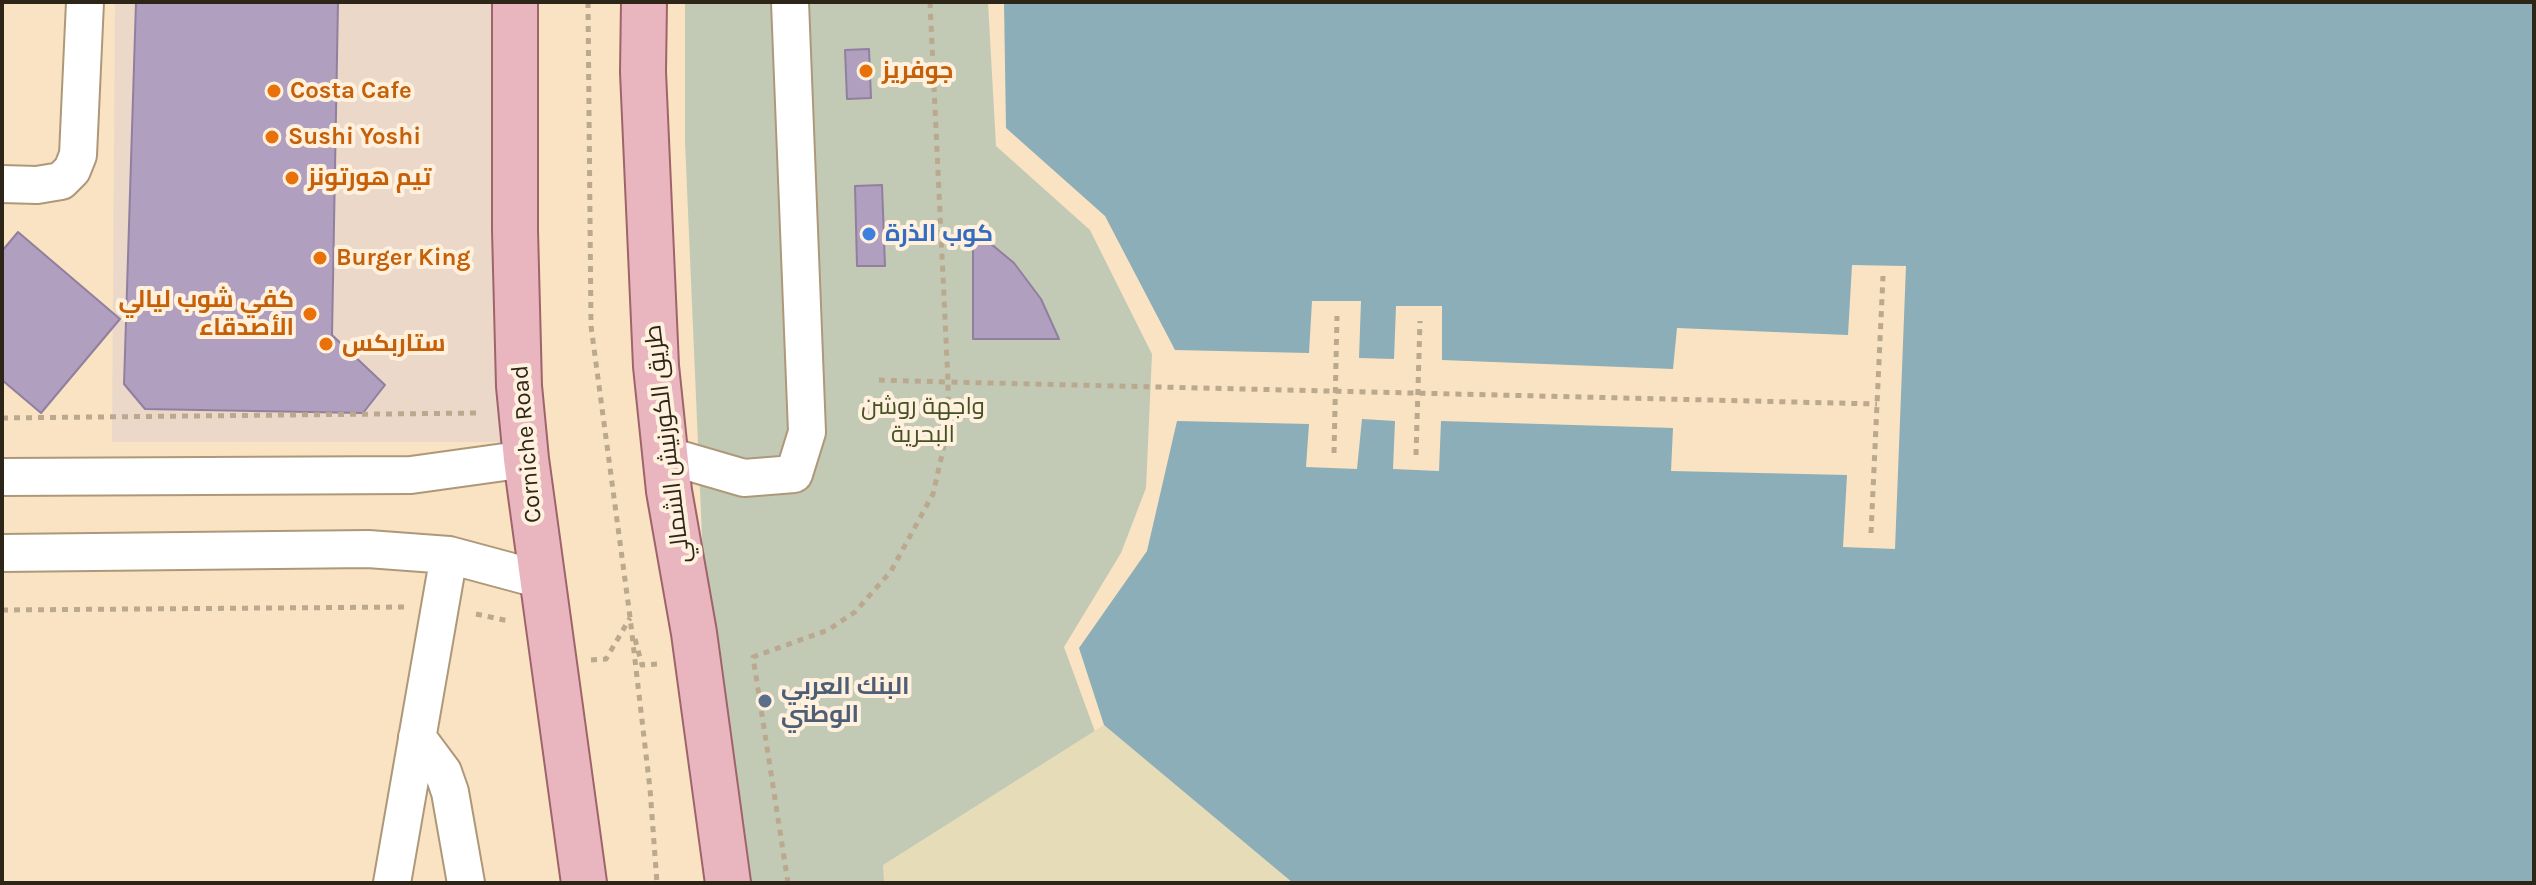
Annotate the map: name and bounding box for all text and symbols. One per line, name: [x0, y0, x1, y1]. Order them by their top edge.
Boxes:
place label: جوفريز: [882, 57, 953, 85]
marker: جوفريز: [857, 62, 875, 80]
place label: Costa Cafe: [290, 77, 412, 105]
marker: Costa Cafe: [265, 82, 283, 100]
place label: Sushi Yoshi: [288, 123, 421, 151]
marker: Sushi Yoshi: [263, 128, 281, 146]
place label: تيم هورتونز: [308, 164, 431, 192]
marker: تيم هورتونز: [283, 169, 301, 187]
place label: كوب الذرة: [885, 220, 993, 248]
marker: كوب الذرة: [860, 225, 878, 243]
place label: Burger King: [336, 244, 470, 272]
marker: Burger King: [311, 249, 329, 267]
place label: كفي شوب ليالي الأصدقاء: [119, 286, 294, 342]
marker: كفي شوب ليالي الأصدقاء: [301, 305, 319, 323]
street label: طريق الكورنيش الشمالي: [639, 323, 697, 565]
place label: ستاربكس: [342, 330, 446, 358]
marker: ستاربكس: [317, 335, 335, 353]
street label: Corniche Road: [506, 364, 548, 524]
park label: واجهة روشن البحرية: [861, 393, 985, 449]
place label: البنك العربي الوطني: [781, 673, 910, 729]
marker: البنك العربي الوطني: [756, 692, 774, 710]

